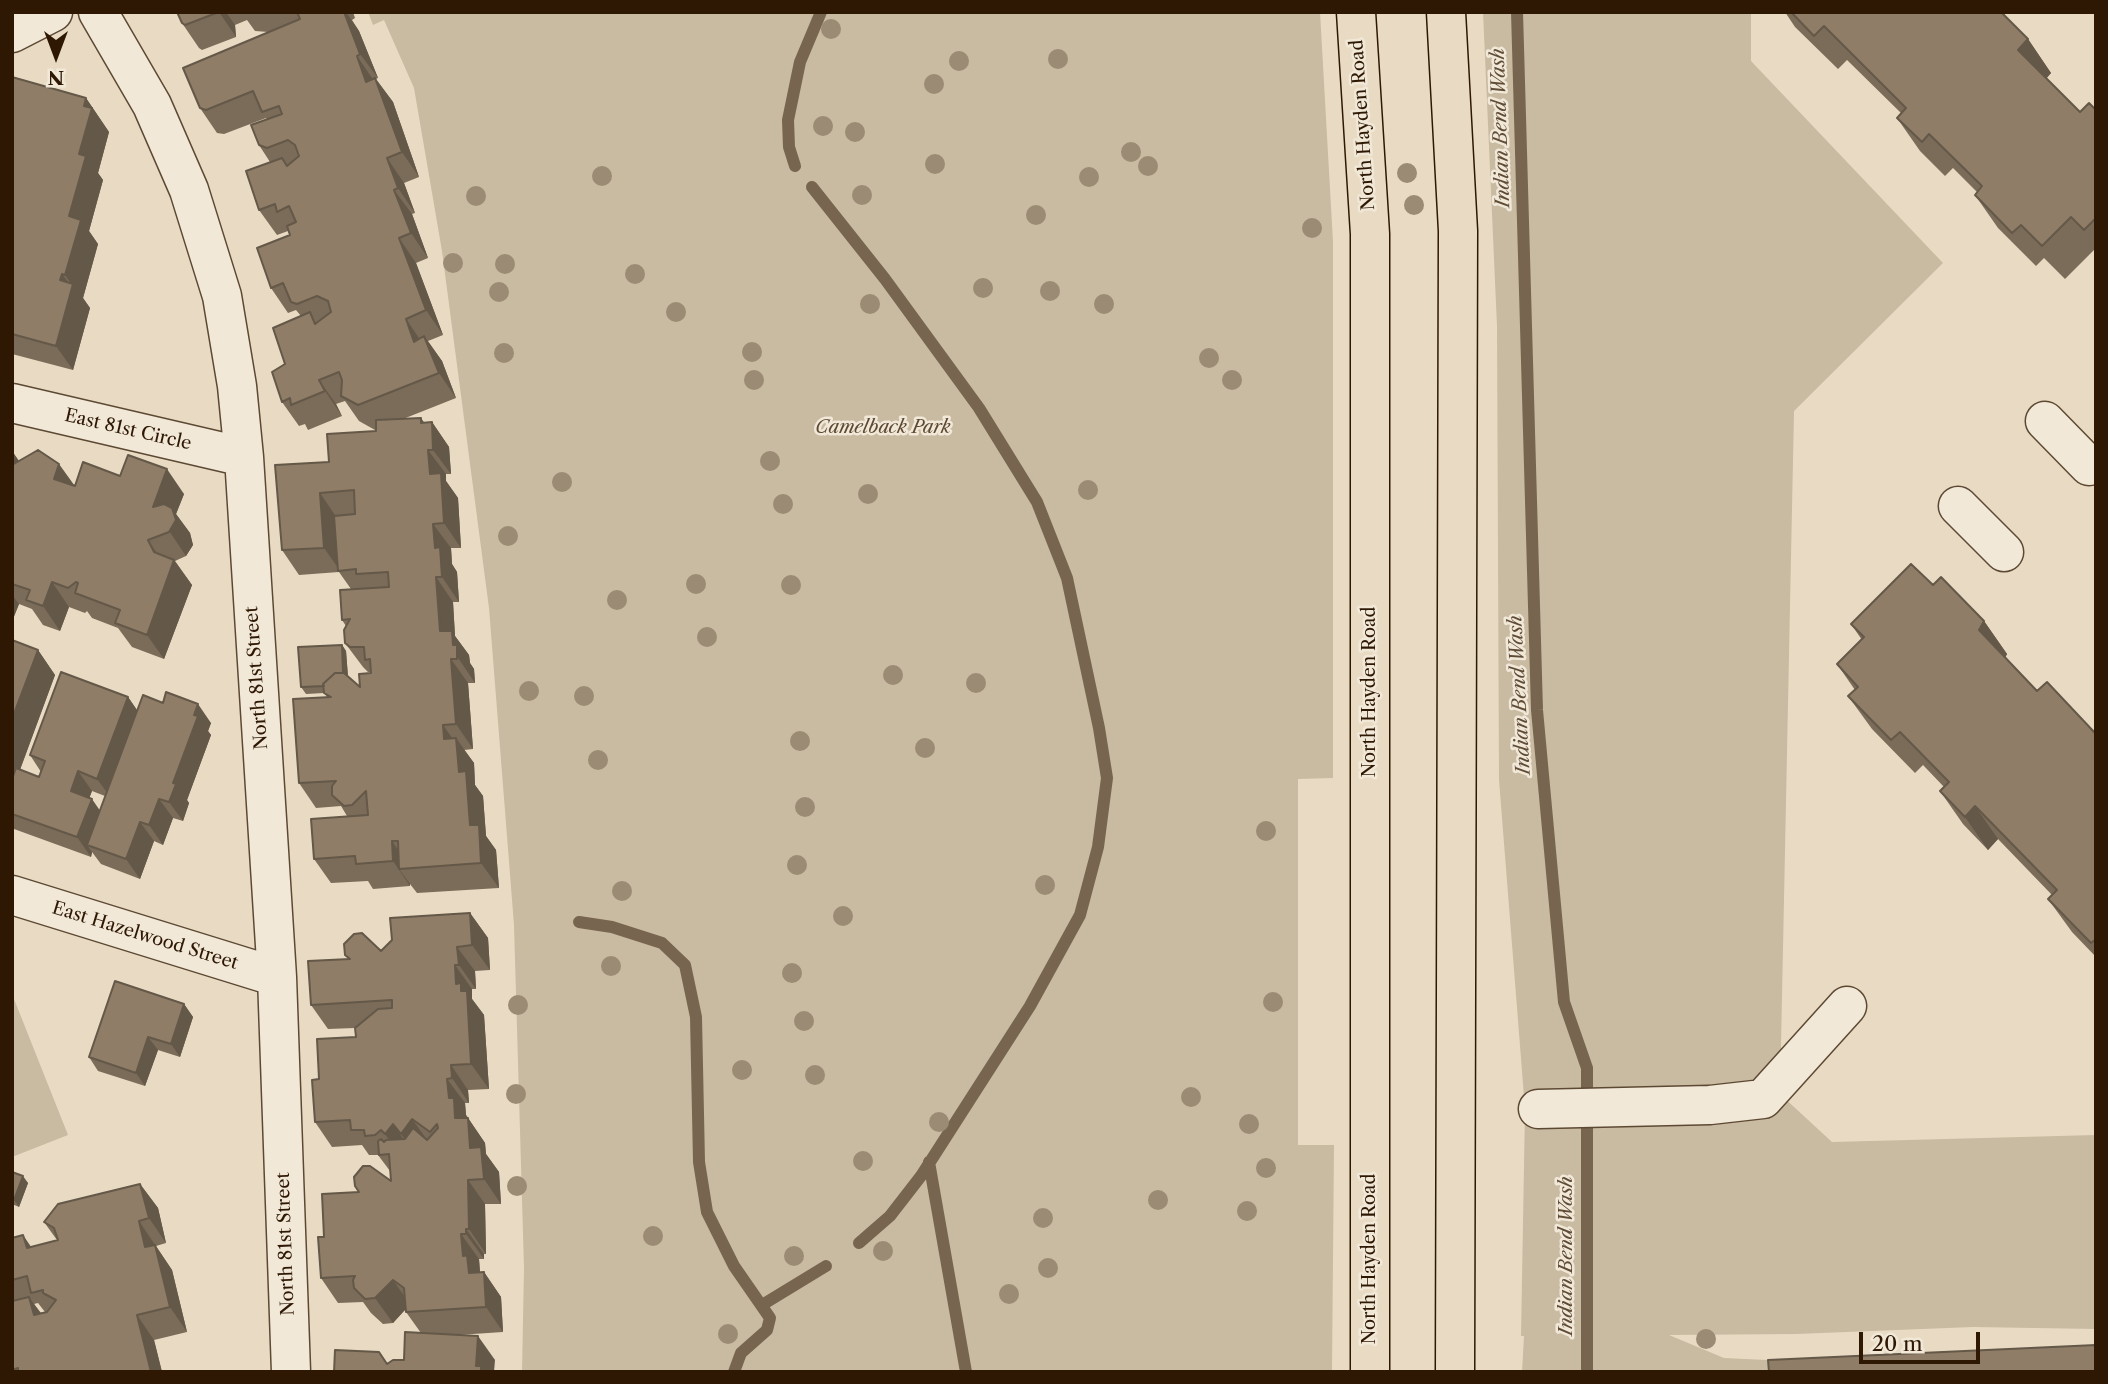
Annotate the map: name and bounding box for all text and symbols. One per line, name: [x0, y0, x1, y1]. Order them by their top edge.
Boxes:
north arrow: [21, 21, 91, 91]
street label: North Hayden Road: [1346, 39, 1380, 211]
water label: Indian Bend Wash: [1487, 48, 1515, 208]
text: N: [48, 66, 64, 89]
street label: East 81st Circle: [62, 405, 194, 455]
park label: Camelback Park: [815, 417, 951, 439]
street label: North 81st Street: [241, 606, 273, 750]
street label: North Hayden Road: [1359, 607, 1381, 777]
water label: Indian Bend Wash: [1504, 615, 1536, 775]
street label: East Hazelwood Street: [49, 897, 241, 975]
street label: North 81st Street: [273, 1172, 299, 1316]
street label: North Hayden Road: [1359, 1174, 1381, 1344]
water label: Indian Bend Wash: [1556, 1176, 1578, 1336]
scale bar: [1863, 1318, 1984, 1362]
text: 20 m: [1872, 1331, 1923, 1356]

